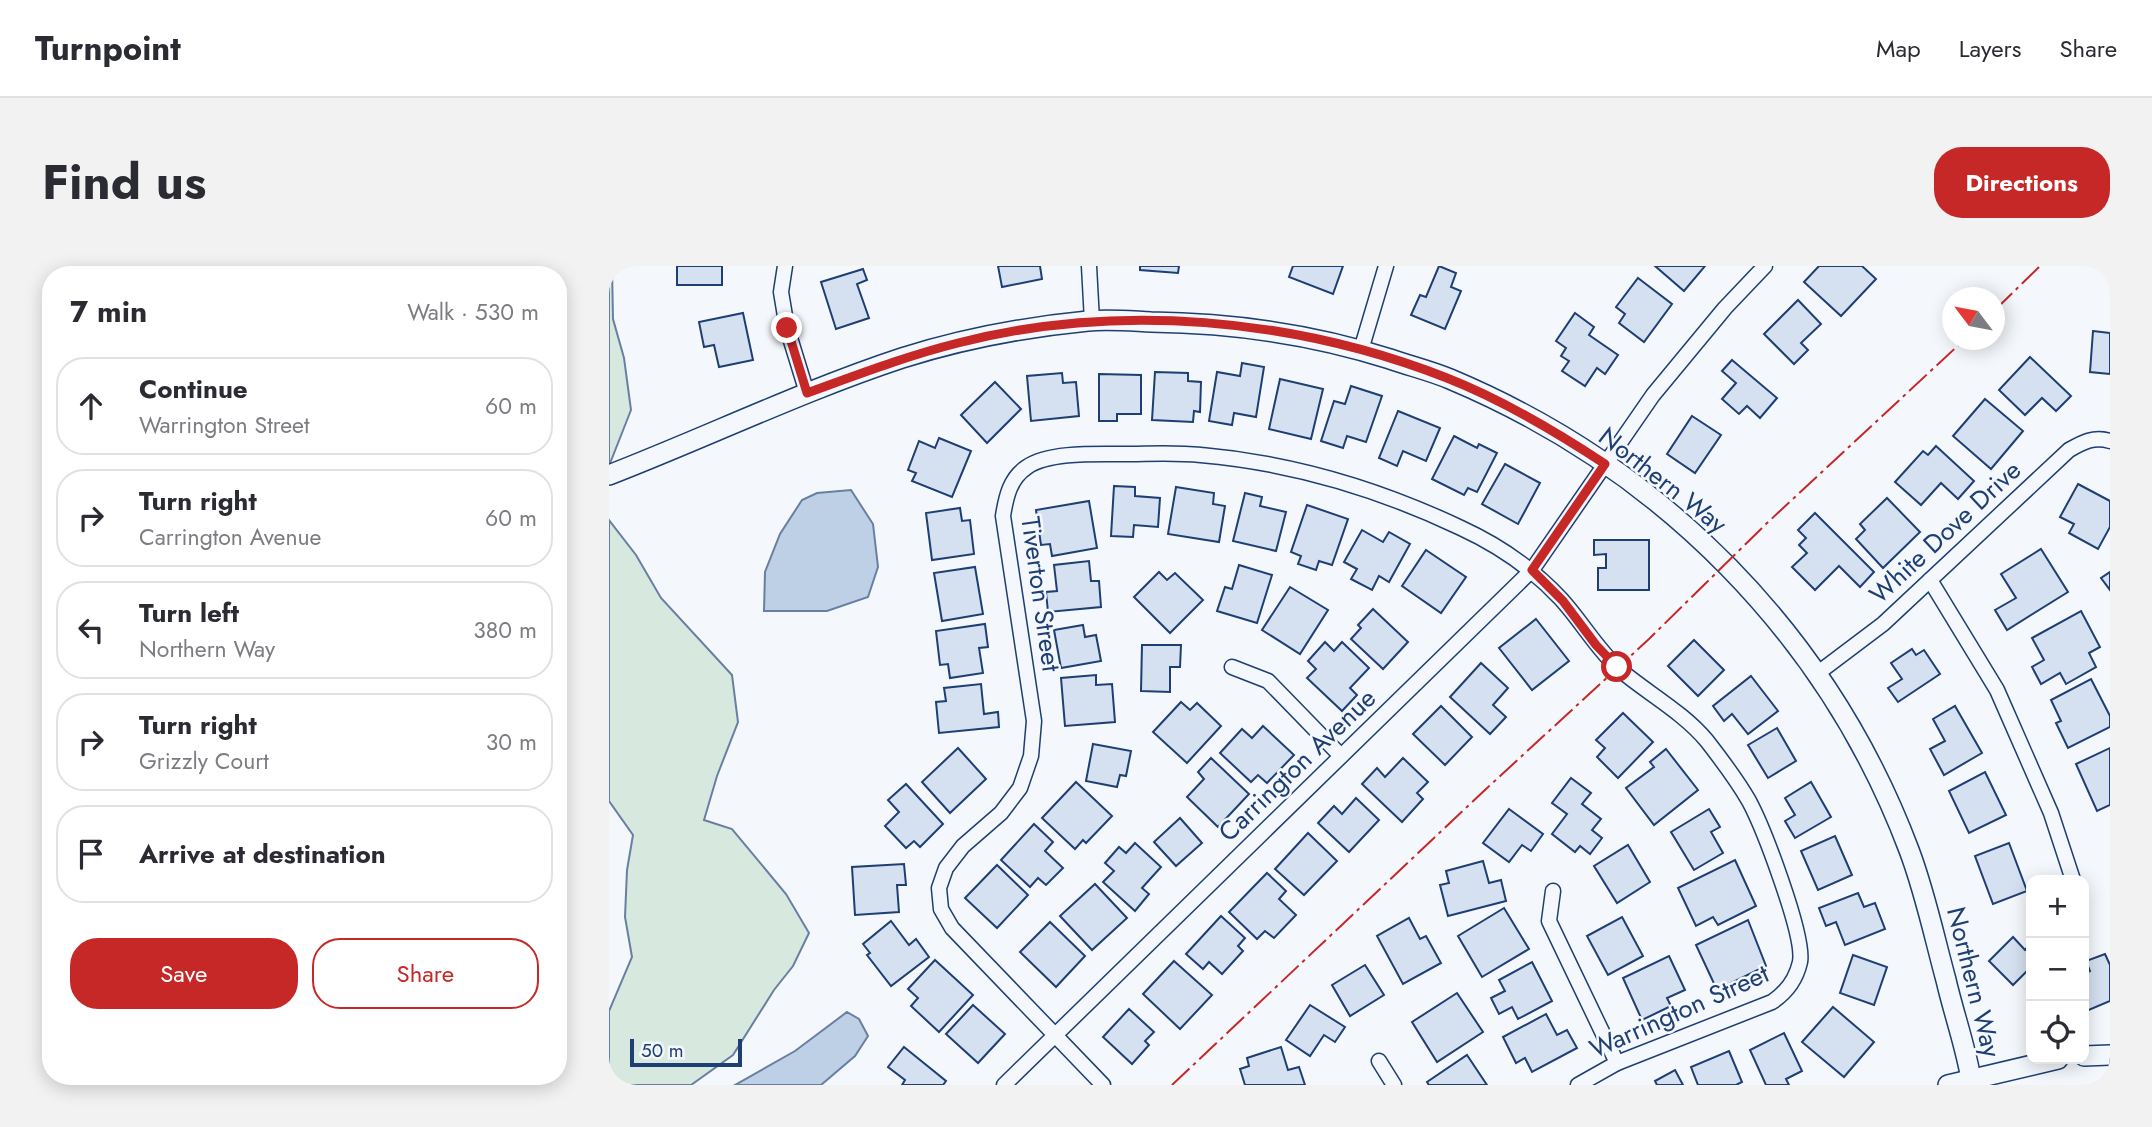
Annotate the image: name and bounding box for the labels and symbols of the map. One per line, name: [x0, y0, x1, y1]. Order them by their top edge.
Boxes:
north arrow: [1942, 287, 2005, 350]
route end: [771, 312, 802, 343]
street label: Northern Way: [1591, 418, 1736, 543]
street label: White Dove Drive: [1861, 452, 2029, 612]
street label: Tiverton Street: [1011, 514, 1071, 675]
route start: [1601, 651, 1632, 682]
street label: Carrington Avenue: [1210, 680, 1384, 850]
street label: Northern Way: [1937, 903, 2011, 1062]
street label: Warrington Street: [1583, 954, 1775, 1068]
scale bar: [630, 1036, 742, 1068]

